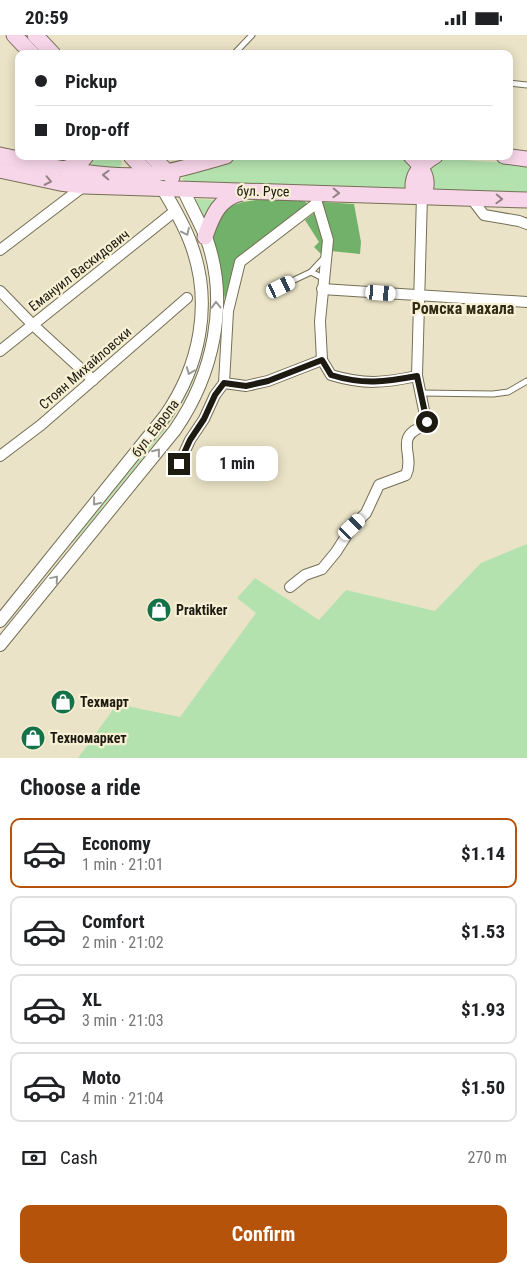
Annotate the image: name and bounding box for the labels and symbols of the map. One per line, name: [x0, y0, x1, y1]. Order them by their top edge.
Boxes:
one-way arrow: [102, 169, 110, 180]
one-way arrow: [43, 175, 52, 185]
street label: бул. Русе: [236, 183, 290, 199]
one-way arrow: [333, 188, 341, 198]
one-way arrow: [495, 193, 503, 204]
street label: Емануил Васкидович: [26, 226, 132, 314]
one-way arrow: [180, 227, 190, 236]
car: [264, 274, 297, 300]
car: [365, 284, 396, 302]
district label: Ромска махала: [412, 299, 515, 318]
one-way arrow: [211, 301, 221, 309]
street label: Стоян Михайловски: [36, 324, 134, 412]
one-way arrow: [186, 366, 196, 374]
street label: бул. Европа: [128, 396, 182, 460]
route start: [416, 411, 438, 433]
callout: 1 min: [196, 447, 279, 481]
one-way arrow: [151, 449, 160, 458]
route end: [168, 453, 190, 475]
one-way arrow: [93, 496, 102, 506]
car: [335, 511, 368, 543]
one-way arrow: [49, 576, 57, 585]
shop icon: Praktiker: [146, 597, 172, 623]
place label: Praktiker: [176, 602, 228, 618]
shop icon: Техмарт: [50, 689, 76, 715]
place label: Техмарт: [80, 694, 130, 710]
shop icon: Техномаркет: [20, 725, 46, 751]
place label: Техномаркет: [50, 730, 127, 746]

